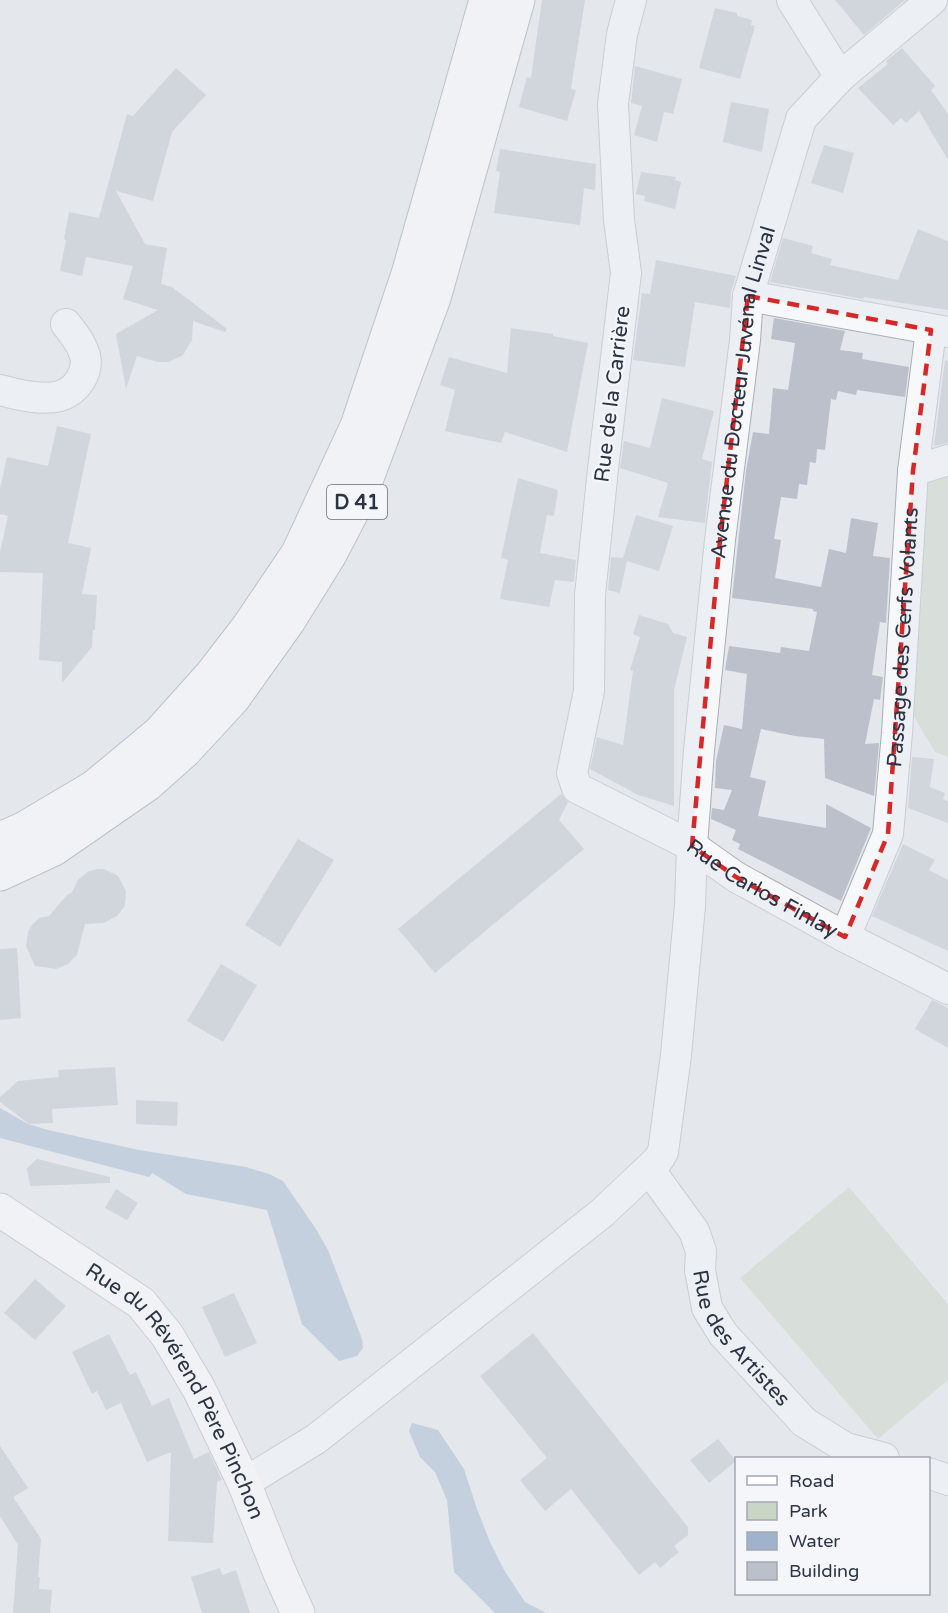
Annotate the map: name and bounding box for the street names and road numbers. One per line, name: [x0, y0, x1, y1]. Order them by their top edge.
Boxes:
street label: Avenue du Docteur Juvénal Linval: [706, 223, 781, 560]
street label: Rue de la Carrière: [589, 304, 636, 484]
road number: D 41: [327, 485, 387, 519]
street label: Passage des Cerfs Volants: [882, 506, 924, 768]
street label: Rue Carlos Finlay: [682, 834, 842, 944]
street label: Rue du Révérend Père Pinchon: [81, 1258, 269, 1523]
street label: Rue des Artistes: [687, 1268, 795, 1411]

